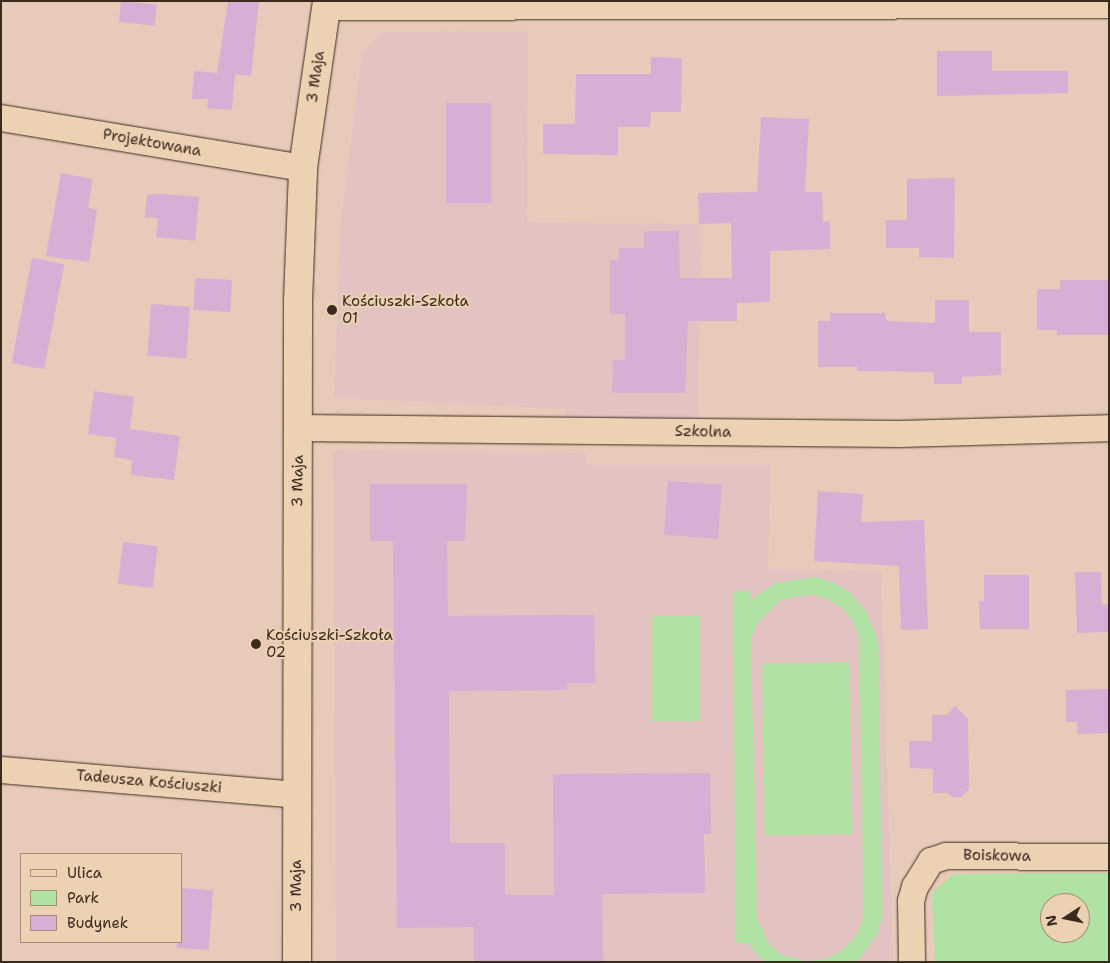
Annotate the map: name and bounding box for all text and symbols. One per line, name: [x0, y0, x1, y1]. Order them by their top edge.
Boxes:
street label: 3 Maja: [303, 50, 329, 104]
street label: Projektowana: [101, 125, 203, 161]
place label: Kościuszki-Szkoła 01: [342, 292, 469, 327]
marker: Kościuszki-Szkoła 01: [326, 304, 338, 316]
street label: Szkolna: [675, 423, 731, 441]
street label: 3 Maja: [289, 455, 307, 507]
place label: Kościuszki-Szkoła 02: [266, 626, 393, 661]
marker: Kościuszki-Szkoła 02: [250, 638, 262, 650]
street label: Tadeusza Kościuszki: [75, 767, 223, 797]
street label: Boiskowa: [963, 846, 1031, 866]
legend: [20, 853, 182, 943]
street label: 3 Maja: [288, 860, 306, 912]
text: Ulica: [67, 863, 102, 883]
text: Park: [67, 888, 99, 908]
north arrow: [1040, 893, 1090, 943]
text: Budynek: [67, 913, 128, 933]
text: N: [1041, 914, 1061, 928]

